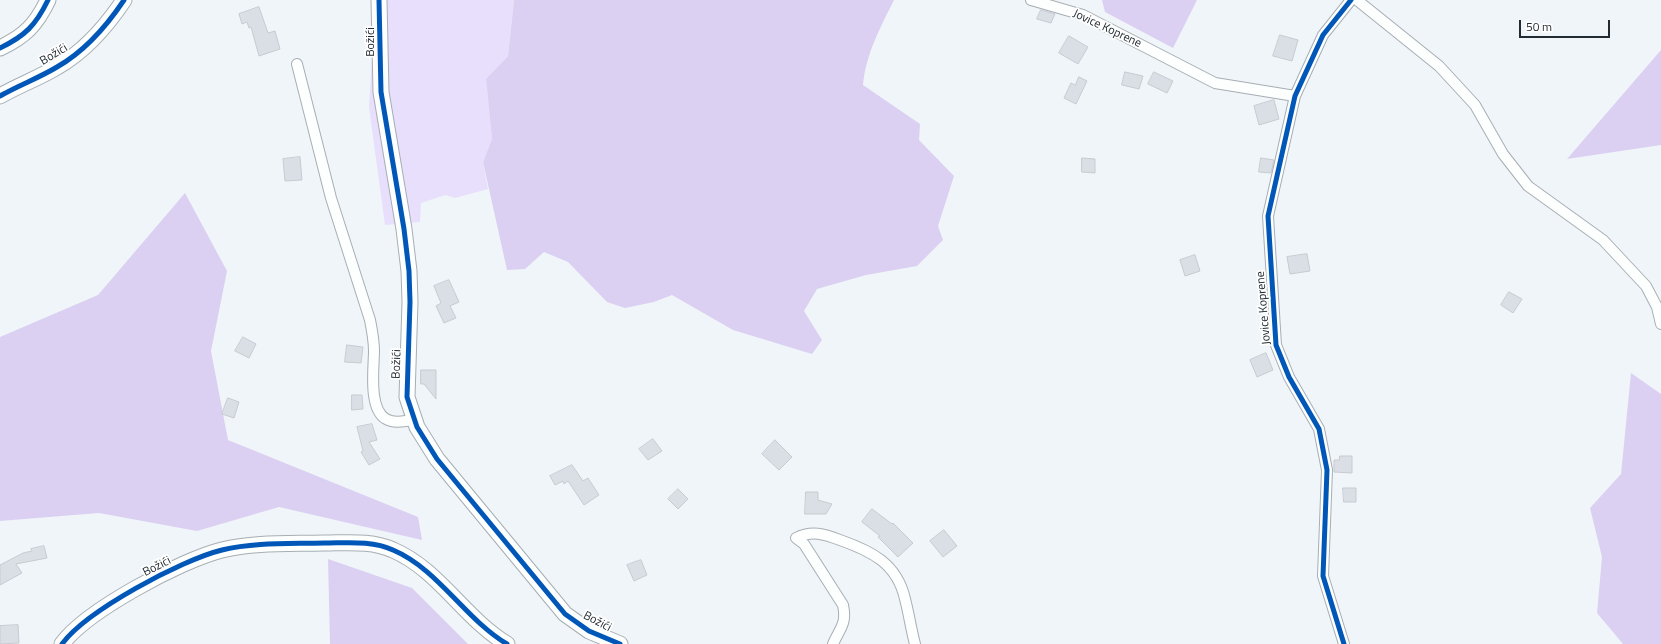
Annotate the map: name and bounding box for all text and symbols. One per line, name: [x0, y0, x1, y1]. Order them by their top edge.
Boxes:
street label: Jovice Koprene: [1071, 7, 1143, 51]
scale bar: [1521, 12, 1612, 38]
text: 50 m: [1526, 17, 1552, 36]
street label: Božići: [364, 27, 378, 57]
street label: Božići: [38, 41, 70, 69]
street label: Jovice Koprene: [1254, 271, 1274, 345]
street label: Božići: [389, 349, 405, 379]
street label: Božići: [141, 554, 173, 580]
street label: Božići: [581, 609, 613, 635]

